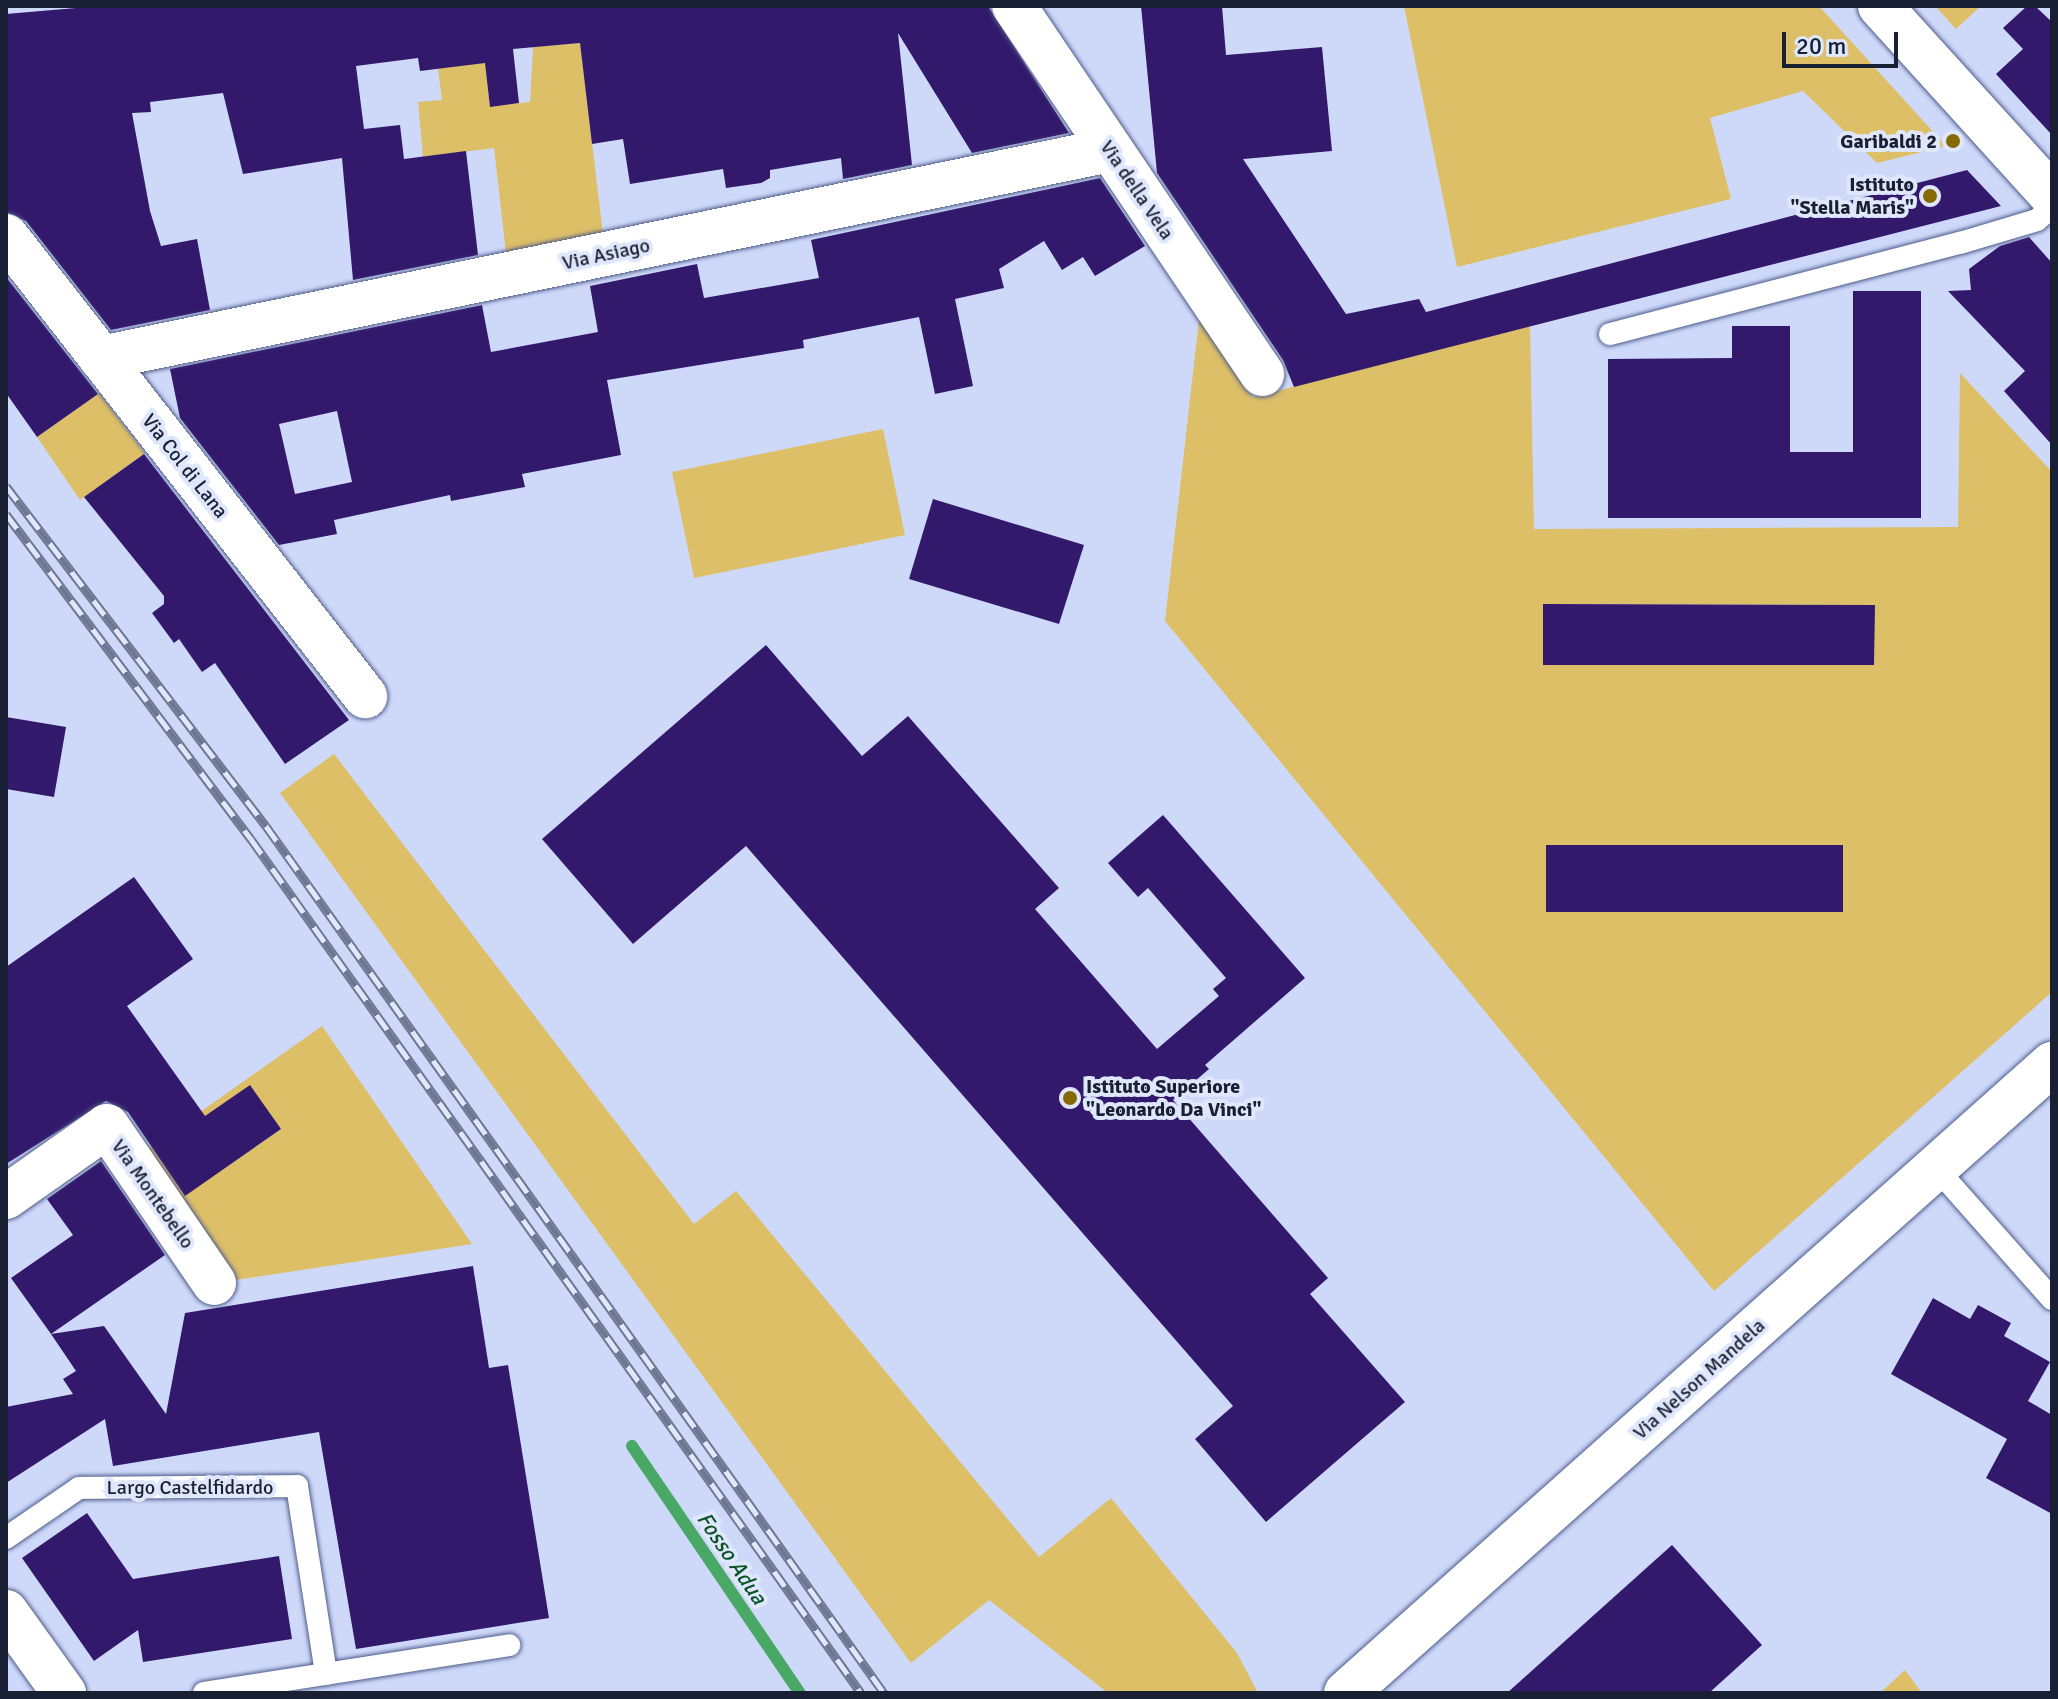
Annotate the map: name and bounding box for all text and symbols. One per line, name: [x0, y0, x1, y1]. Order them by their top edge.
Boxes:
scale bar: [1786, 16, 1902, 66]
text: 20 m: [1796, 31, 1846, 61]
place label: Garibaldi 2: [1840, 129, 1937, 153]
marker: Garibaldi 2: [1944, 132, 1962, 150]
street label: Via della Vela: [1095, 136, 1179, 244]
place label: Istituto "Stella Maris": [1791, 172, 1914, 219]
marker: Istituto "Stella Maris": [1921, 187, 1939, 205]
street label: Via Asiago: [560, 233, 652, 275]
street label: Via Col di Lana: [137, 409, 233, 523]
place label: Istituto Superiore "Leonardo Da Vinci": [1086, 1074, 1261, 1121]
marker: Istituto Superiore "Leonardo Da Vinci": [1061, 1089, 1079, 1107]
street label: Via Montebello: [106, 1135, 200, 1253]
street label: Via Nelson Mandela: [1628, 1313, 1770, 1445]
street label: Largo Castelfidardo: [107, 1475, 273, 1499]
water label: Fosso Adua: [691, 1507, 773, 1609]

